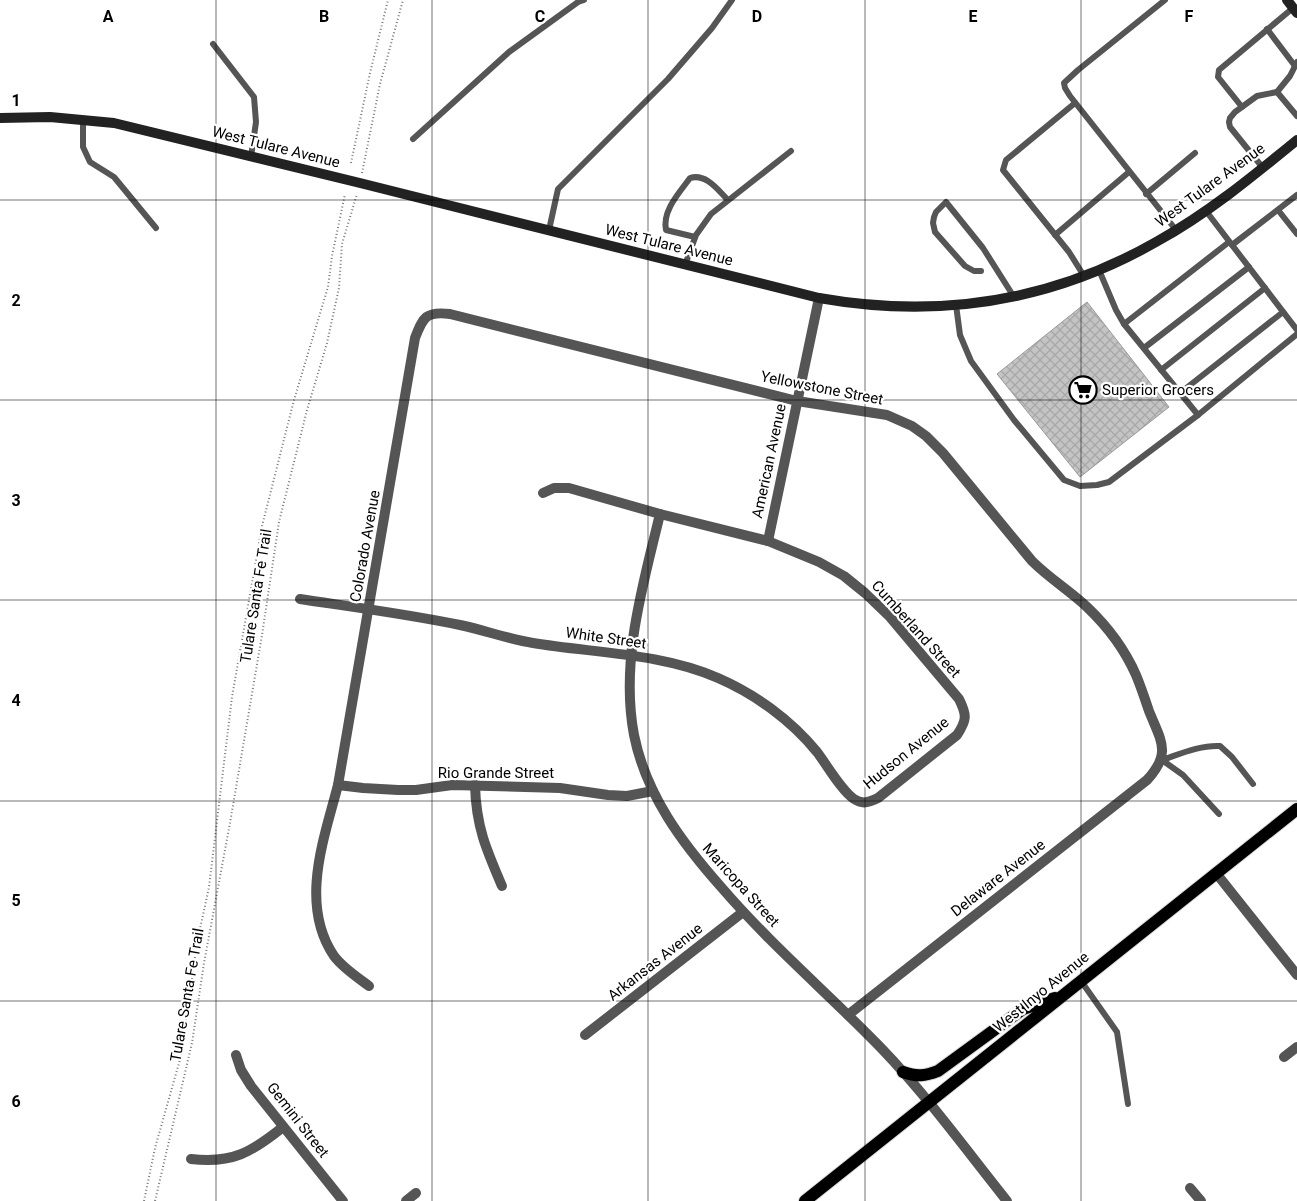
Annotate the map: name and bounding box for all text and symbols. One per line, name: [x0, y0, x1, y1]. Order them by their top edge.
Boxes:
text: A: [103, 7, 114, 26]
text: B: [319, 7, 329, 26]
text: C: [535, 7, 545, 26]
text: D: [752, 7, 762, 26]
text: E: [969, 7, 978, 26]
text: F: [1185, 7, 1194, 26]
text: 1: [11, 91, 21, 110]
street label: West Tulare Avenue: [210, 122, 342, 172]
street label: West Tulare Avenue: [1152, 139, 1268, 231]
street label: West Tulare Avenue: [603, 220, 735, 270]
text: 2: [11, 291, 21, 310]
street label: Yellowstone Street: [759, 367, 885, 409]
supermarket icon: Superior Grocers: [1068, 375, 1098, 405]
place label: Superior Grocers: [1102, 381, 1214, 399]
street label: American Avenue: [748, 402, 790, 520]
street label: Colorado Avenue: [346, 489, 384, 603]
text: 3: [11, 491, 21, 510]
street label: Tulare Santa Fe Trail: [237, 528, 275, 664]
street label: Cumberland Street: [868, 577, 964, 681]
street label: White Street: [564, 623, 648, 653]
text: 4: [11, 691, 21, 710]
street label: Hudson Avenue: [860, 713, 952, 793]
street label: Rio Grande Street: [438, 764, 554, 782]
street label: Delaware Avenue: [947, 836, 1049, 920]
street label: Maricopa Street: [699, 839, 783, 931]
text: 5: [11, 891, 21, 910]
street label: Arkansas Avenue: [604, 919, 706, 1005]
street label: Tulare Santa Fe Trail: [166, 927, 208, 1063]
street label: West Inyo Avenue: [989, 948, 1093, 1036]
street label: Gemini Street: [263, 1079, 333, 1161]
text: 6: [11, 1092, 21, 1111]

